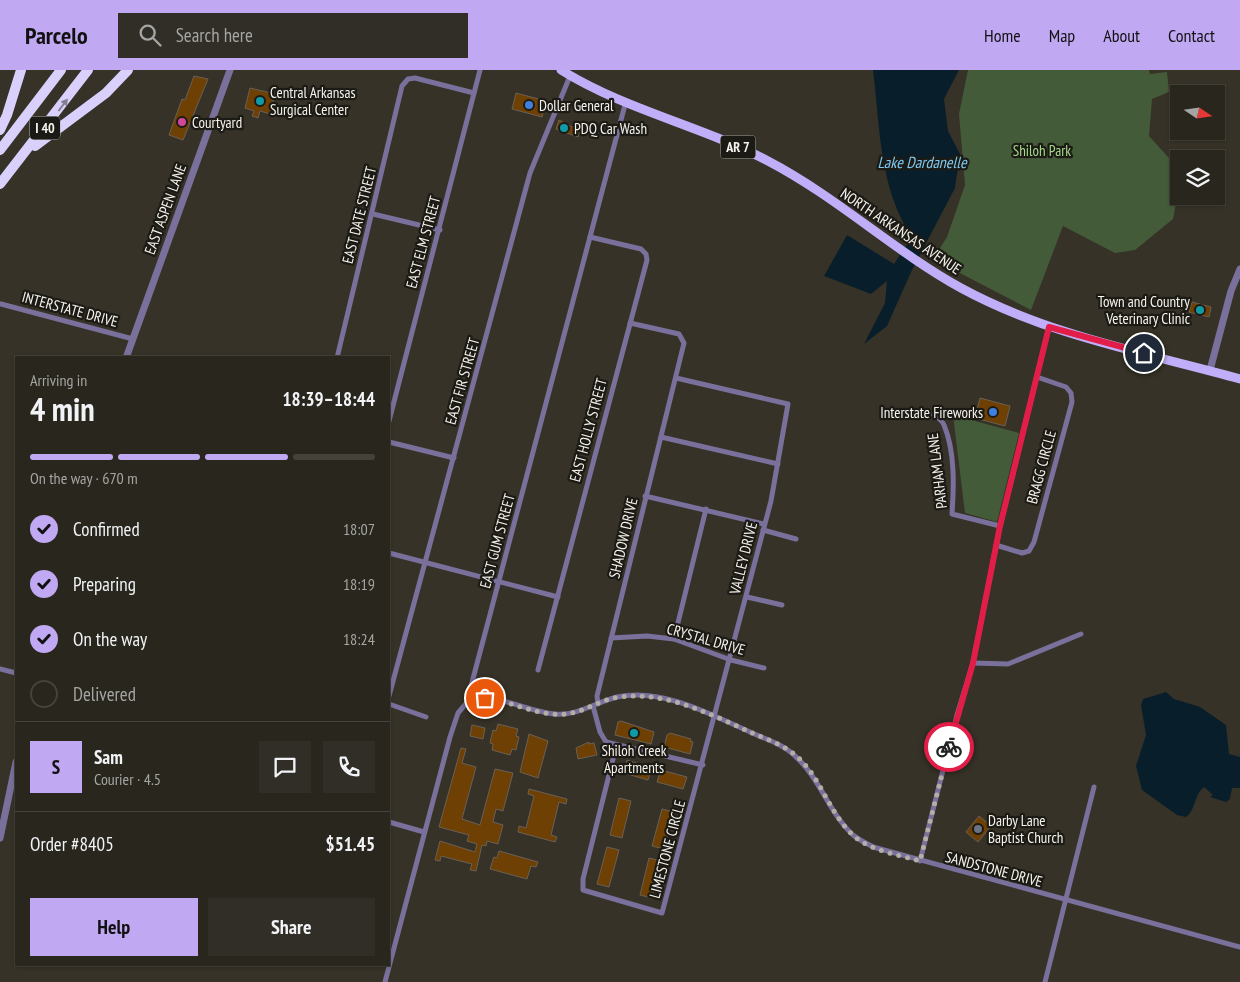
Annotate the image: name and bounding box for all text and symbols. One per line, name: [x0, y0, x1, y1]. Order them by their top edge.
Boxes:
search box: [118, 13, 468, 58]
text: Parcelo: [25, 20, 88, 51]
icon: search: [136, 21, 164, 49]
text: Search here: [176, 23, 253, 47]
text: Home: [984, 24, 1021, 47]
text: Map: [1049, 24, 1075, 47]
text: About: [1103, 24, 1140, 47]
text: Contact: [1168, 24, 1215, 47]
place label: Central Arkansas Surgical Center: [270, 83, 356, 119]
north arrow: [1170, 85, 1225, 140]
map controls: [1170, 85, 1225, 205]
marker: Central Arkansas Surgical Center: [254, 95, 266, 107]
place label: Dollar General: [539, 96, 614, 115]
one-way arrow: [58, 98, 68, 112]
marker: Dollar General: [523, 99, 535, 111]
place label: Courtyard: [192, 113, 242, 132]
road number: I 40: [30, 116, 60, 140]
marker: Courtyard: [176, 116, 188, 128]
place label: PDQ Car Wash: [574, 119, 647, 138]
marker: PDQ Car Wash: [558, 122, 570, 134]
road number: AR 7: [720, 136, 756, 158]
park label: Shiloh Park: [1013, 141, 1071, 160]
button: layers: [1170, 150, 1225, 205]
water label: Lake Dardanelle: [877, 152, 968, 172]
street label: EAST ASPEN LANE: [140, 161, 190, 257]
street label: EAST DATE STREET: [338, 164, 380, 266]
street label: NORTH ARKANSAS AVENUE: [837, 183, 965, 279]
street label: EAST ELM STREET: [402, 194, 445, 290]
street label: INTERSTATE DRIVE: [20, 287, 120, 331]
place label: Town and Country Veterinary Clinic: [1098, 292, 1191, 328]
marker: Town and Country Veterinary Clinic: [1194, 304, 1206, 316]
pin: [1123, 332, 1165, 374]
street label: EAST FIR STREET: [441, 335, 484, 427]
icon: home: [1130, 339, 1158, 367]
text: Arriving in: [30, 370, 87, 390]
street label: EAST HOLLY STREET: [565, 376, 611, 484]
text: 18:39–18:44: [282, 387, 375, 411]
text: 4 min: [30, 388, 95, 430]
place label: Interstate Fireworks: [880, 403, 983, 422]
marker: Interstate Fireworks: [987, 406, 999, 418]
street label: BRAGG CIRCLE: [1022, 428, 1060, 506]
street label: PARHAM LANE: [923, 432, 951, 510]
text: On the way · 670 m: [30, 468, 138, 488]
street label: EAST GUM STREET: [475, 491, 519, 590]
street label: SHADOW DRIVE: [604, 496, 642, 580]
icon: check: [30, 515, 58, 543]
text: Confirmed: [73, 517, 140, 541]
text: 18:07: [343, 519, 375, 539]
street label: VALLEY DRIVE: [725, 520, 761, 597]
icon: check: [30, 570, 58, 598]
text: Preparing: [73, 572, 136, 596]
text: 18:19: [343, 574, 375, 594]
street label: CRYSTAL DRIVE: [665, 619, 747, 659]
icon: check: [30, 625, 58, 653]
text: On the way: [73, 627, 147, 651]
text: 18:24: [343, 629, 375, 649]
pin: [464, 677, 506, 719]
text: Delivered: [73, 682, 136, 706]
icon: bag: [471, 684, 499, 712]
courier: [924, 722, 974, 772]
marker: Shiloh Creek Apartments: [628, 727, 640, 739]
icon: bike: [935, 733, 963, 761]
button: chat: [259, 741, 311, 793]
button: phone: [323, 741, 375, 793]
place label: Shiloh Creek Apartments: [602, 741, 667, 777]
text: Sam: [94, 745, 123, 769]
text: S: [52, 755, 60, 779]
text: Courier · 4.5: [94, 769, 161, 789]
street label: LIMESTONE CIRCLE: [645, 798, 689, 900]
place label: Darby Lane Baptist Church: [988, 811, 1063, 847]
marker: Darby Lane Baptist Church: [972, 823, 984, 835]
text: Order #8405: [30, 832, 114, 856]
text: $51.45: [326, 832, 375, 856]
street label: SANDSTONE DRIVE: [943, 847, 1045, 891]
button: Help: [30, 898, 198, 956]
button: Share: [208, 898, 375, 956]

